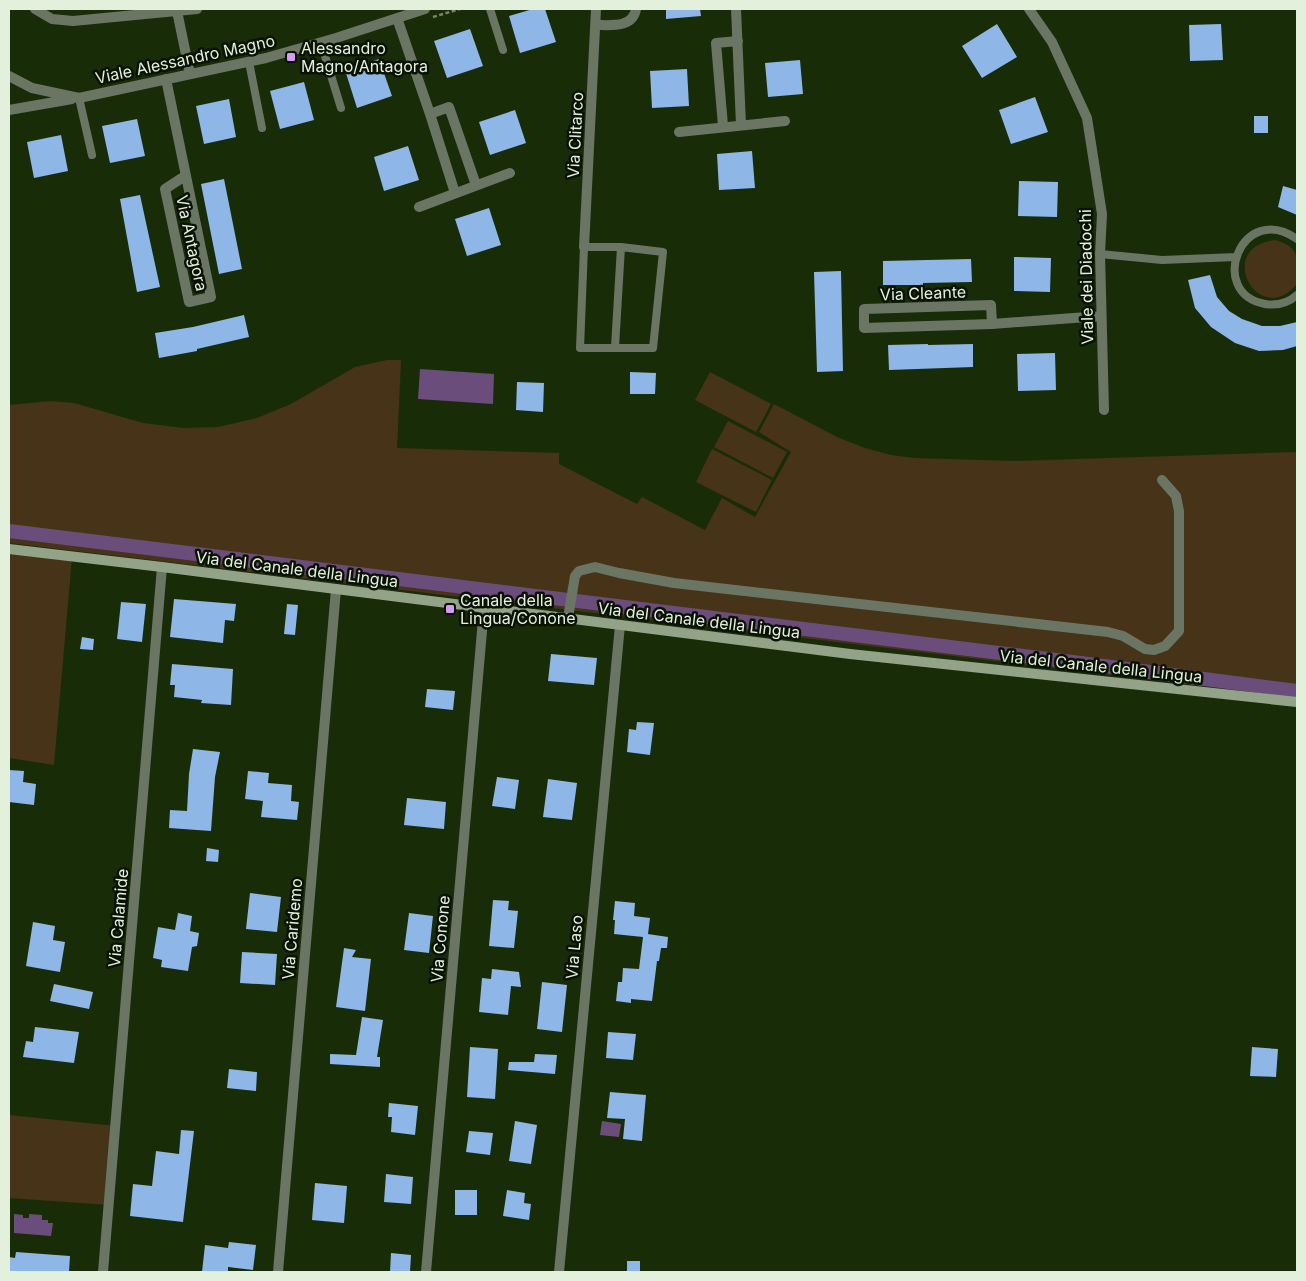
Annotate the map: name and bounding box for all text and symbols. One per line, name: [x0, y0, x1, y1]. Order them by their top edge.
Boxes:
street label: Viale Alessandro Magno: [93, 30, 277, 88]
place label: Alessandro Magno/Antagora: [301, 38, 428, 76]
marker: Alessandro Magno/Antagora: [285, 51, 297, 63]
street label: Via Clitarco: [563, 91, 587, 179]
street label: Via Antagora: [172, 193, 212, 293]
street label: Viale dei Diadochi: [1075, 209, 1097, 345]
street label: Via Cleante: [880, 282, 966, 304]
street label: Via del Canale della Lingua: [195, 547, 399, 591]
place label: Canale della Lingua/Conone: [460, 590, 576, 628]
street label: Via del Canale della Lingua: [597, 598, 801, 642]
marker: Canale della Lingua/Conone: [444, 603, 456, 615]
street label: Via del Canale della Lingua: [999, 645, 1203, 687]
street label: Via Calamide: [104, 868, 132, 968]
street label: Via Caridemo: [278, 877, 306, 981]
street label: Via Conone: [426, 895, 454, 983]
street label: Via Laso: [561, 914, 587, 980]

